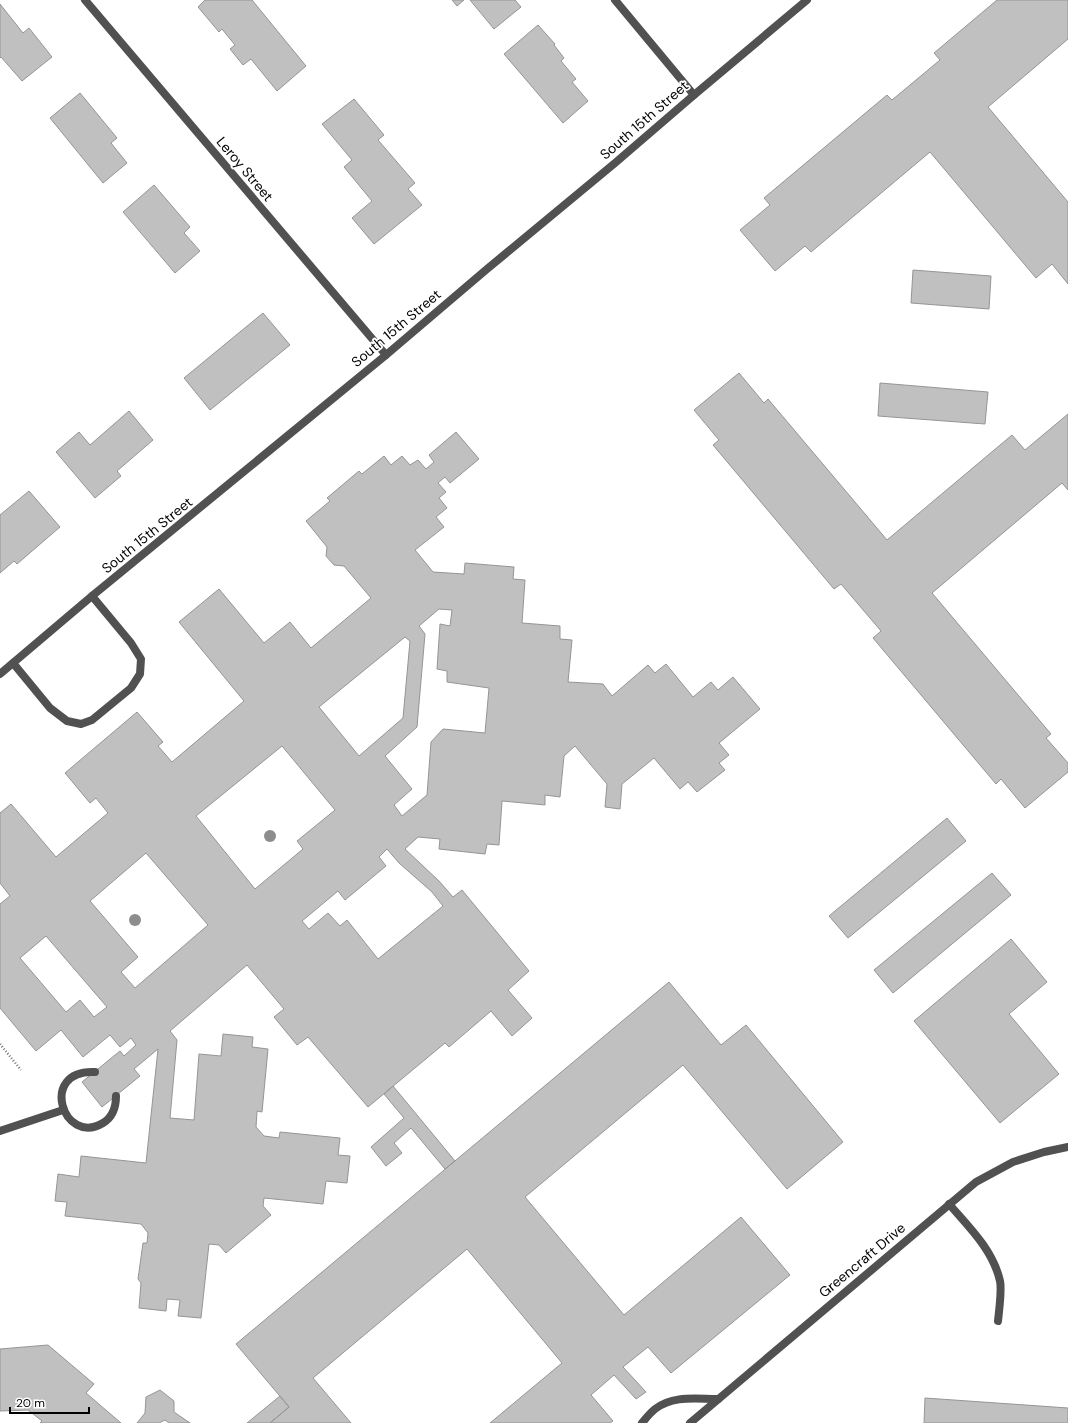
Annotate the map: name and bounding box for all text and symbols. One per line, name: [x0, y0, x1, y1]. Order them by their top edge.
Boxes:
street label: South 15th Street: [596, 77, 692, 163]
street label: Leroy Street: [213, 133, 277, 205]
street label: South 15th Street: [347, 285, 445, 371]
street label: South 15th Street: [98, 493, 196, 577]
street label: Greencraft Drive: [815, 1219, 909, 1301]
scale bar: [10, 1389, 89, 1415]
text: 20 m: [16, 1395, 45, 1411]

